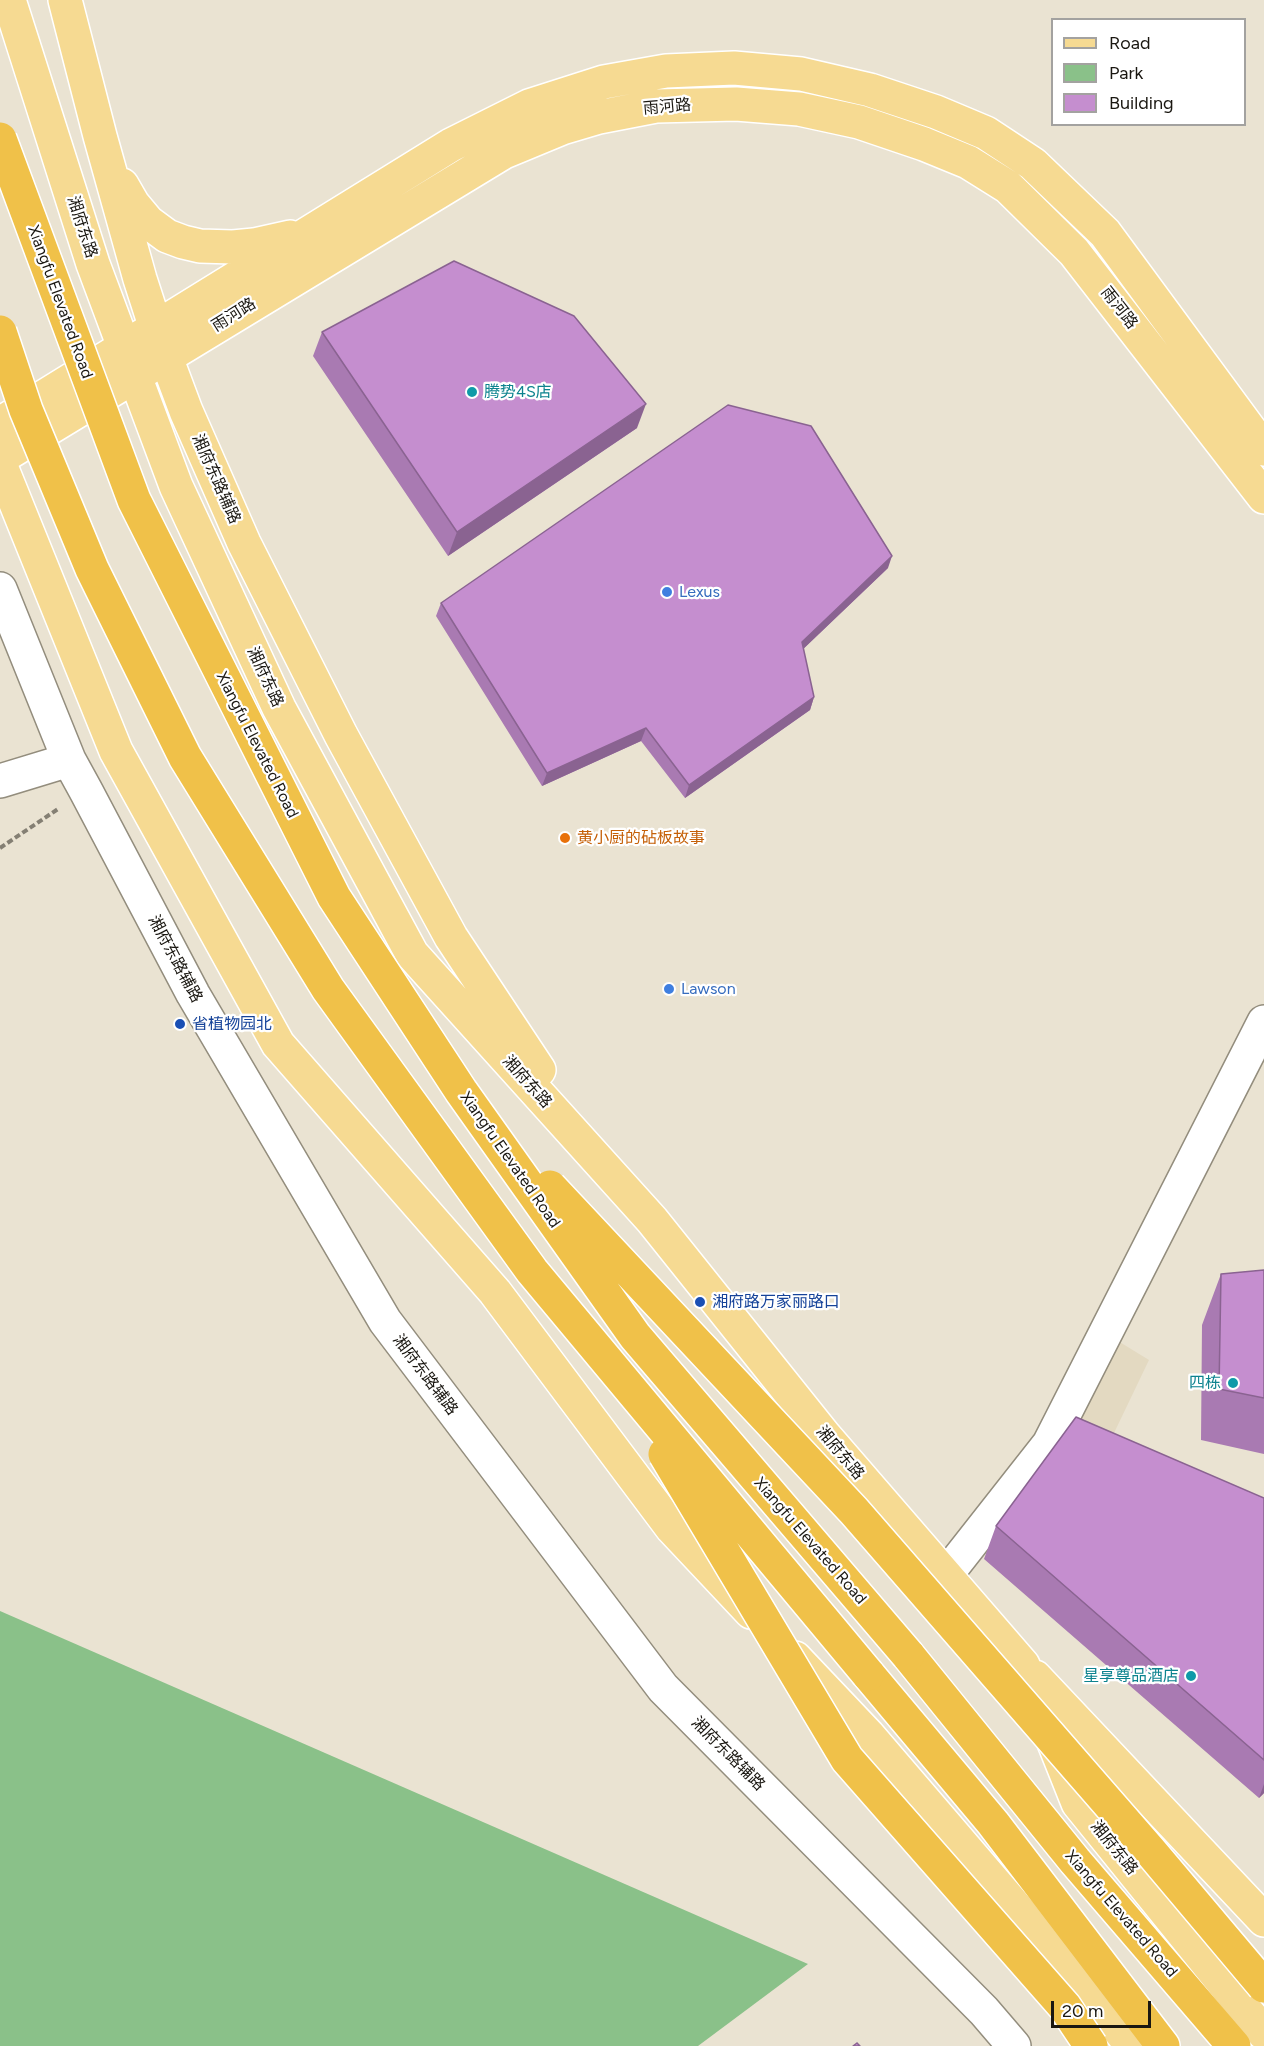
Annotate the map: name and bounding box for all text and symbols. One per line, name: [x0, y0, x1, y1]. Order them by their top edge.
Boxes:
legend: [1051, 18, 1246, 126]
text: Road: [1109, 32, 1150, 54]
text: Park: [1109, 62, 1143, 84]
text: Building: [1109, 92, 1174, 114]
street label: 雨河路: [642, 95, 692, 119]
street label: 湘府东路: [63, 194, 101, 260]
street label: Xiangfu Elevated Road: [23, 223, 97, 381]
street label: 雨河路: [1097, 283, 1141, 333]
street label: 雨河路: [209, 294, 259, 336]
place label: 腾势4S店: [484, 382, 552, 402]
marker: 腾势4S店: [465, 385, 479, 399]
street label: 湘府东路辅路: [188, 431, 244, 527]
place label: Lexus: [679, 582, 720, 602]
marker: Lexus: [660, 585, 674, 599]
street label: 湘府东路: [243, 644, 287, 710]
street label: Xiangfu Elevated Road: [212, 669, 302, 821]
place label: 黄小厨的砧板故事: [577, 828, 705, 848]
marker: 黄小厨的砧板故事: [558, 831, 572, 845]
street label: 湘府东路辅路: [144, 912, 206, 1006]
place label: Lawson: [681, 979, 736, 999]
marker: Lawson: [662, 982, 676, 996]
place label: 省植物园北: [192, 1014, 272, 1034]
marker: 省植物园北: [173, 1017, 187, 1031]
street label: 湘府东路: [498, 1052, 556, 1112]
street label: Xiangfu Elevated Road: [456, 1088, 564, 1232]
place label: 湘府路万家丽路口: [712, 1292, 840, 1312]
marker: 湘府路万家丽路口: [693, 1295, 707, 1309]
street label: 湘府东路辅路: [388, 1331, 462, 1419]
place label: 四栋: [1189, 1373, 1221, 1393]
marker: 四栋: [1226, 1376, 1240, 1390]
street label: 湘府东路: [812, 1422, 868, 1484]
street label: Xiangfu Elevated Road: [750, 1474, 870, 1608]
place label: 星享尊品酒店: [1083, 1666, 1179, 1686]
marker: 星享尊品酒店: [1184, 1669, 1198, 1683]
street label: 湘府东路辅路: [687, 1713, 769, 1795]
street label: 湘府东路: [1086, 1817, 1142, 1879]
street label: Xiangfu Elevated Road: [1061, 1847, 1181, 1981]
scale bar: [1054, 1989, 1154, 2027]
text: 20 m: [1062, 2000, 1103, 2022]

